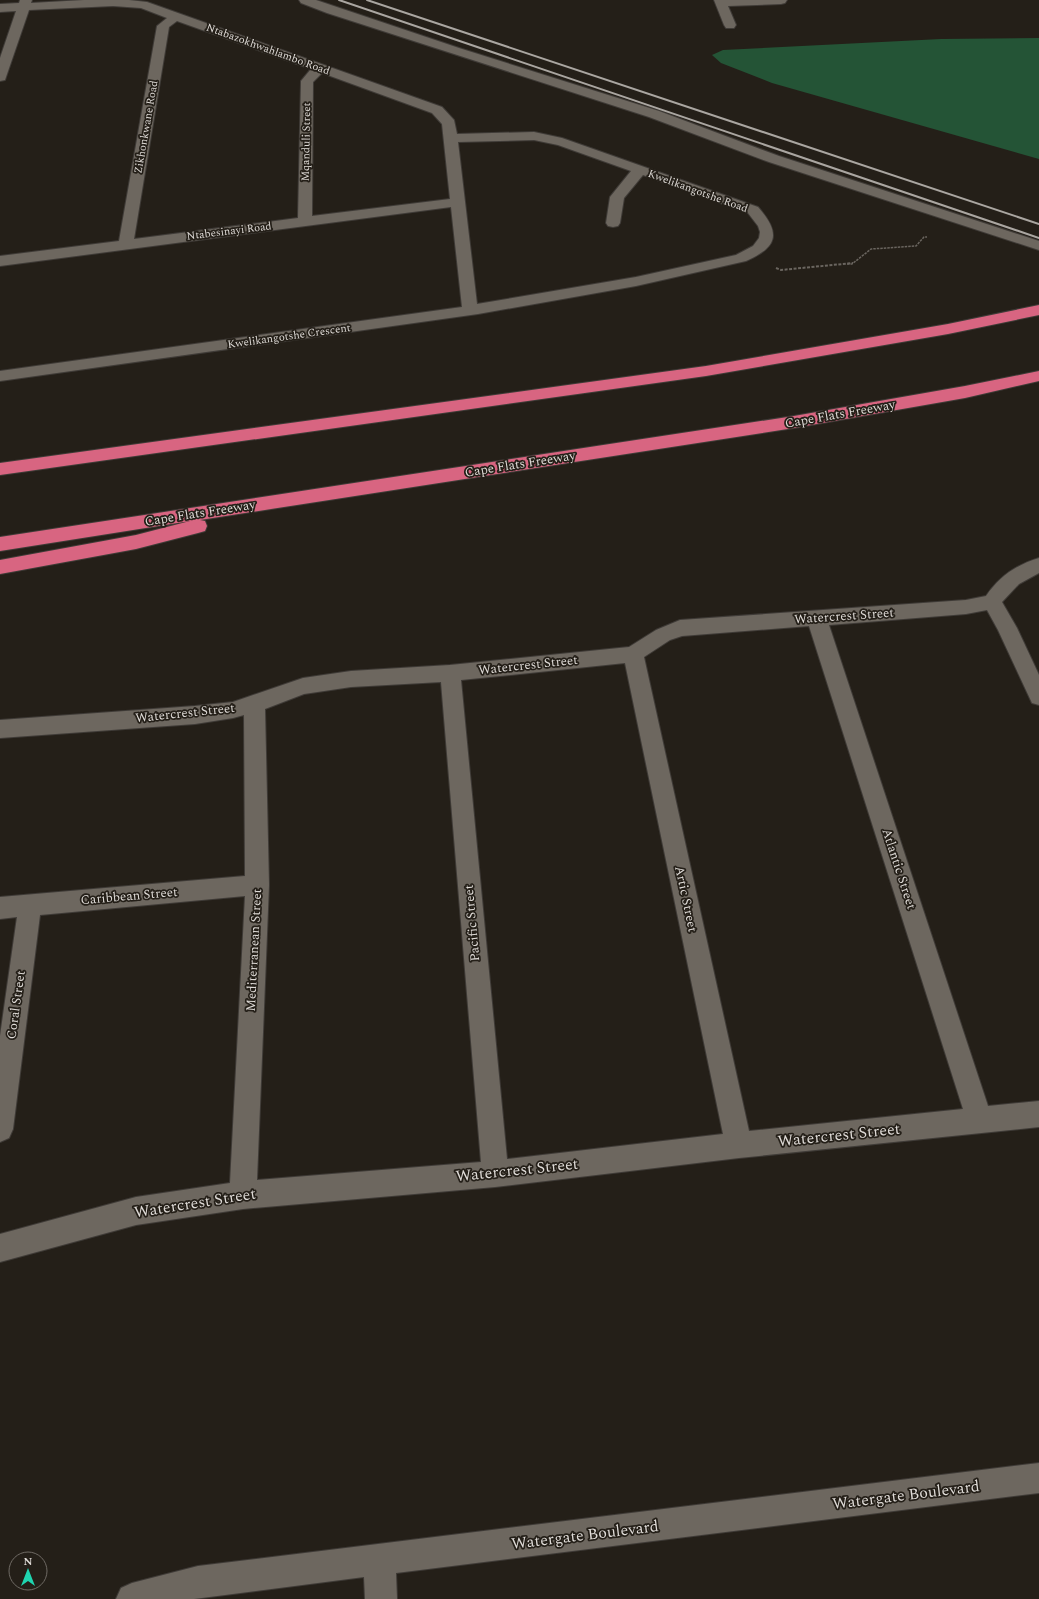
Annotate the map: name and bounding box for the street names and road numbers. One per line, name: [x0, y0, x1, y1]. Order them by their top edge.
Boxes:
street label: Ntabazokhwahlambo Road: [204, 19, 332, 79]
street label: Zikhonkwane Road: [129, 79, 163, 175]
street label: Mqanduli Street: [297, 102, 315, 182]
street label: Kwelikangotshe Road: [646, 165, 750, 217]
street label: Ntabesinayi Road: [185, 217, 273, 245]
street label: Kwelikangotshe Crescent: [226, 319, 352, 353]
street label: Cape Flats Freeway: [783, 394, 898, 434]
street label: Cape Flats Freeway: [463, 445, 578, 483]
street label: Cape Flats Freeway: [143, 494, 258, 532]
street label: Watercrest Street: [793, 603, 895, 629]
street label: Watercrest Street: [477, 650, 579, 680]
street label: Watercrest Street: [134, 698, 236, 728]
street label: Atlantic Street: [877, 826, 922, 912]
street label: Artic Street: [669, 864, 703, 934]
street label: Caribbean Street: [80, 882, 179, 910]
street label: Pacific Street: [459, 883, 485, 962]
street label: Mediterranean Street: [241, 888, 267, 1012]
street label: Coral Street: [1, 969, 31, 1041]
street label: Watercrest Street: [777, 1117, 902, 1153]
street label: Watercrest Street: [455, 1152, 580, 1188]
street label: Watercrest Street: [132, 1181, 258, 1224]
street label: Watergate Boulevard: [831, 1474, 981, 1516]
street label: Watergate Boulevard: [510, 1514, 660, 1556]

